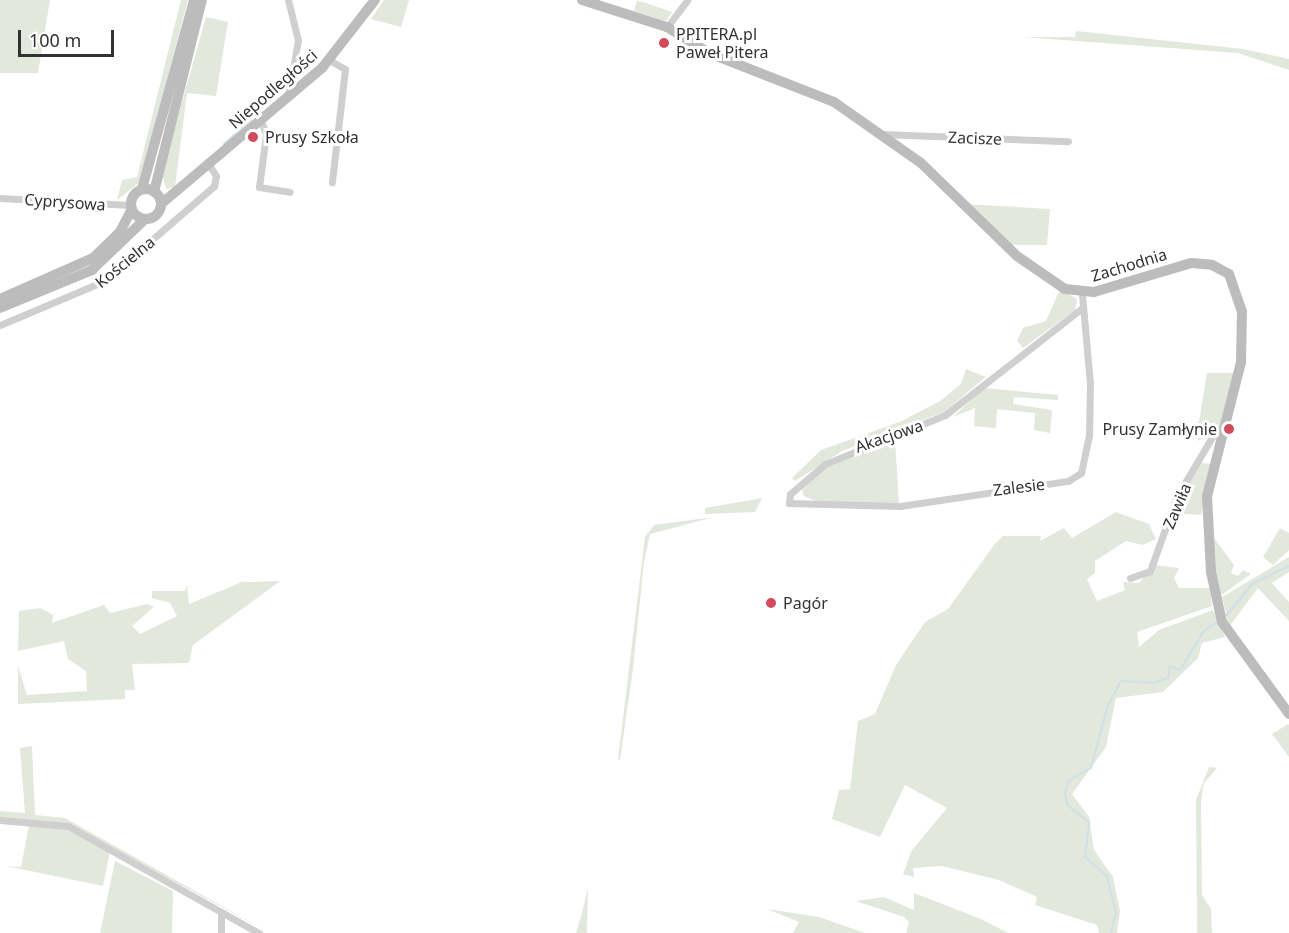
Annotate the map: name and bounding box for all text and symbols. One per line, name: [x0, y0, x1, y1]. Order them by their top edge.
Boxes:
scale bar: [21, 18, 117, 56]
place label: PPITERA.pl Paweł Pitera: [676, 24, 768, 62]
text: 100 m: [29, 28, 81, 52]
marker: PPITERA.pl Paweł Pitera: [657, 36, 671, 50]
street label: Niepodległości: [225, 45, 321, 133]
place label: Prusy Szkoła: [265, 127, 359, 147]
street label: Zacisze: [948, 127, 1002, 149]
marker: Prusy Szkoła: [246, 130, 260, 144]
street label: Cyprysowa: [24, 190, 106, 214]
street label: Kościelna: [91, 232, 159, 292]
street label: Zachodnia: [1089, 244, 1169, 286]
street label: Akacjowa: [853, 415, 925, 457]
place label: Prusy Zamłynie: [1102, 419, 1217, 439]
marker: Prusy Zamłynie: [1222, 422, 1236, 436]
street label: Zalesie: [992, 474, 1046, 500]
street label: Zawiła: [1159, 480, 1195, 532]
place label: Pagór: [783, 593, 828, 613]
marker: Pagór: [764, 596, 778, 610]

